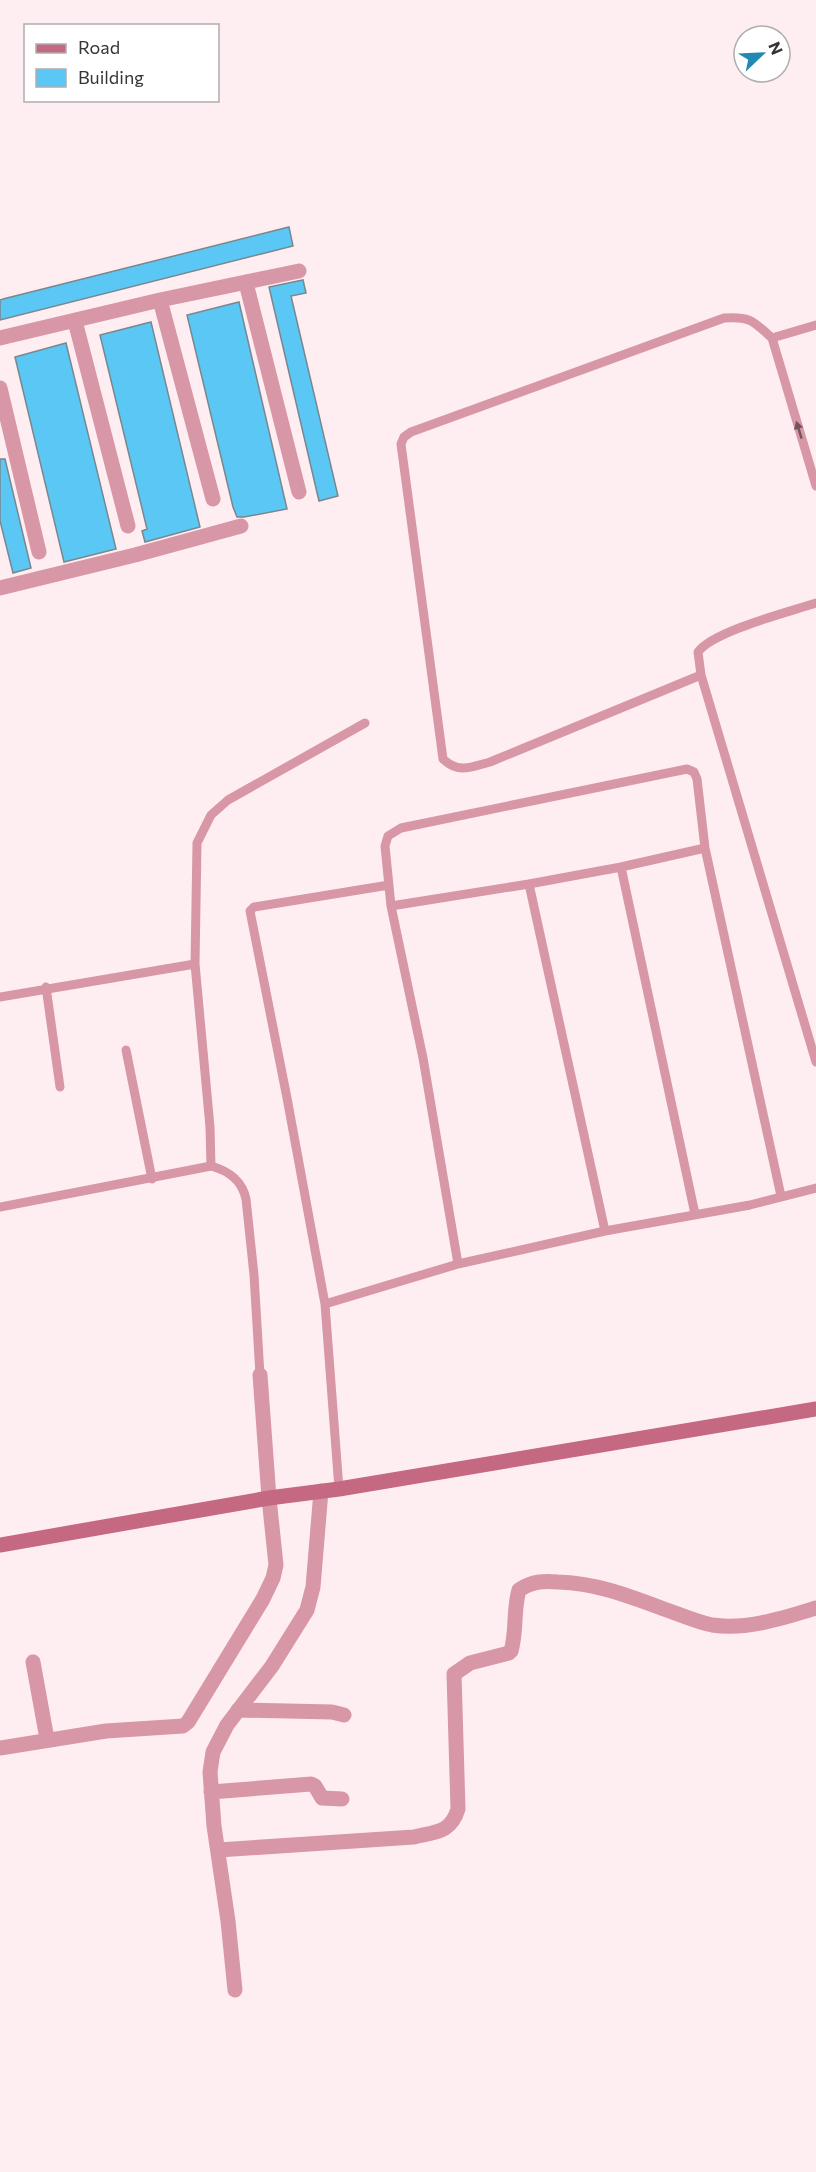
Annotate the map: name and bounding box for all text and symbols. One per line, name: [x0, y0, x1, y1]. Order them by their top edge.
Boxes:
legend: [24, 24, 219, 102]
north arrow: [732, 24, 792, 84]
text: Road: [78, 36, 120, 58]
text: N: [765, 39, 787, 57]
text: Building: [78, 66, 144, 88]
one-way arrow: [794, 421, 803, 439]

